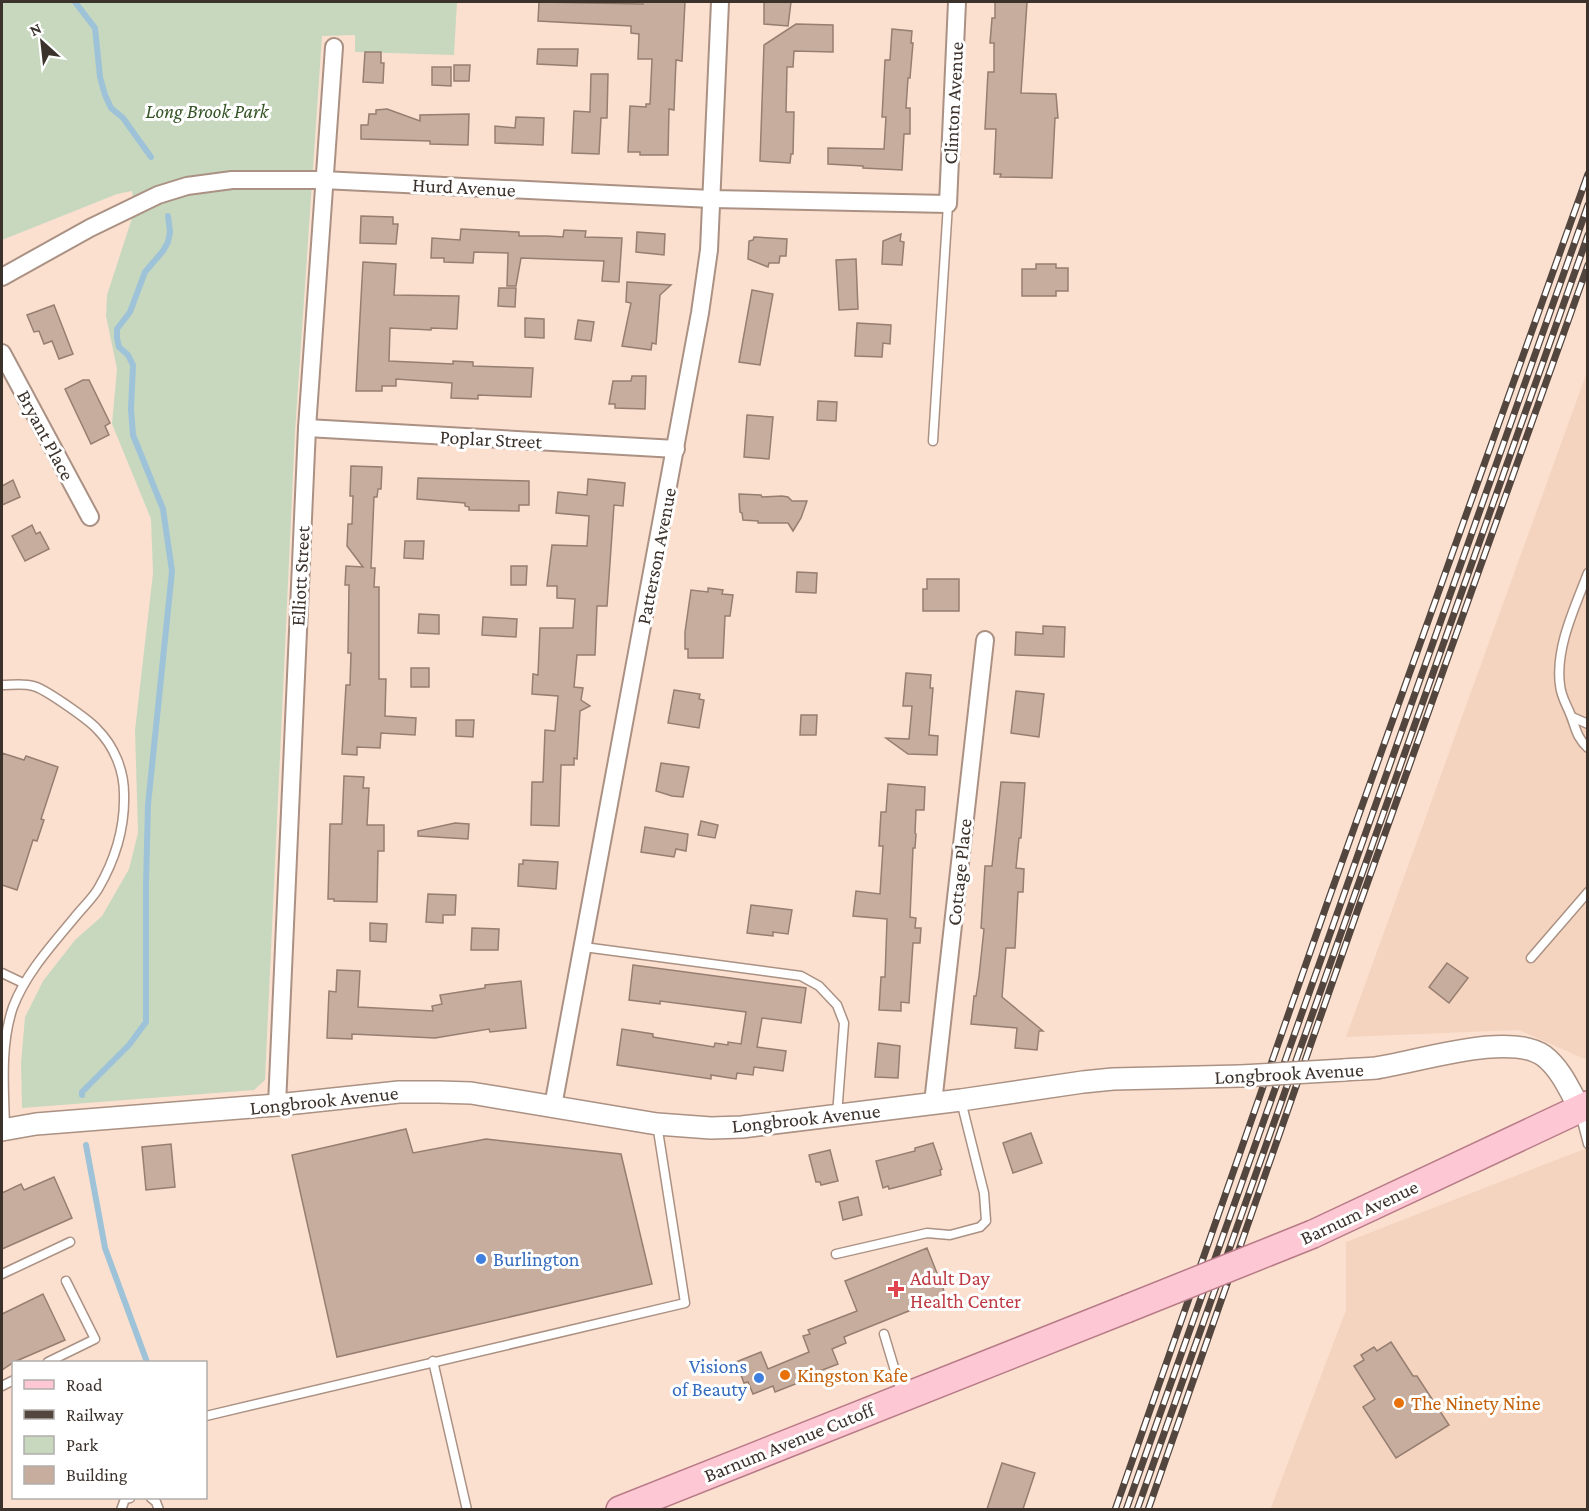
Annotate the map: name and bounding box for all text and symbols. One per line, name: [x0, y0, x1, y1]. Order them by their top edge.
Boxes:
north arrow: [12, 12, 72, 72]
text: N: [27, 19, 44, 39]
street label: Clinton Avenue: [939, 41, 967, 165]
park label: Long Brook Park: [145, 100, 270, 123]
street label: Hurd Avenue: [412, 173, 517, 201]
street label: Bryant Place: [12, 386, 79, 485]
street label: Poplar Street: [439, 425, 543, 454]
street label: Patterson Avenue: [632, 485, 680, 626]
street label: Elliott Street: [286, 525, 314, 627]
street label: Cottage Place: [942, 817, 977, 927]
street label: Longbrook Avenue: [1214, 1058, 1364, 1089]
street label: Longbrook Avenue: [249, 1081, 400, 1120]
street label: Longbrook Avenue: [731, 1099, 882, 1138]
street label: Barnum Avenue: [1297, 1175, 1422, 1249]
place label: Burlington: [493, 1248, 580, 1271]
marker: Burlington: [474, 1252, 488, 1266]
place label: Adult Day Health Center: [910, 1267, 1021, 1312]
marker: Adult Day Health Center: [887, 1280, 905, 1298]
place label: Visions of Beauty: [672, 1355, 748, 1401]
legend: [12, 1361, 207, 1499]
place label: Kingston Kafe: [797, 1364, 908, 1387]
marker: Kingston Kafe: [778, 1368, 792, 1382]
marker: Visions of Beauty: [752, 1371, 766, 1385]
text: Road: [66, 1375, 103, 1395]
place label: The Ninety Nine: [1411, 1392, 1541, 1415]
marker: The Ninety Nine: [1392, 1396, 1406, 1410]
street label: Barnum Avenue Cutoff: [701, 1397, 878, 1486]
text: Railway: [66, 1405, 124, 1425]
text: Park: [66, 1435, 98, 1455]
text: Building: [66, 1465, 128, 1485]

